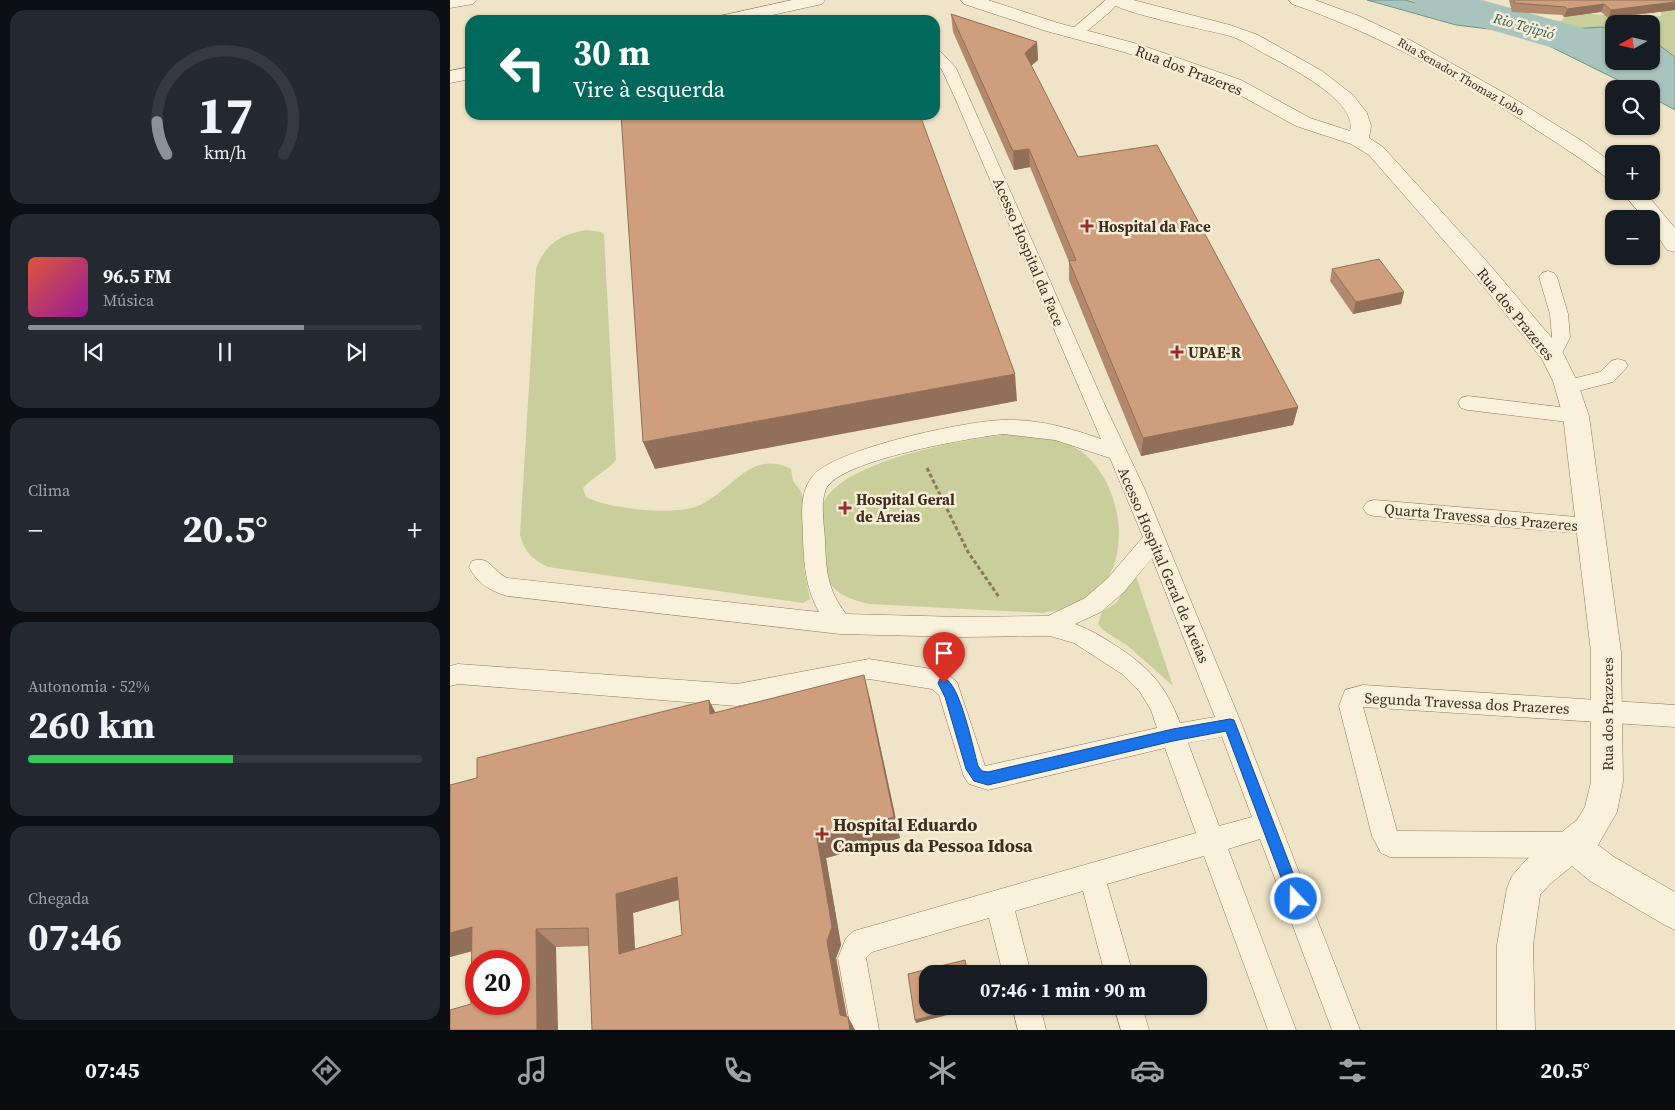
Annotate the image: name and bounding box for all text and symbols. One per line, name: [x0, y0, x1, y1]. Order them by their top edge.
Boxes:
water label: Rio Tejipió: [1490, 8, 1557, 44]
north arrow: [1605, 15, 1660, 70]
map controls: [1605, 15, 1660, 265]
text: 30 m: [573, 29, 650, 77]
street label: Rua Senador Thomaz Lobo: [1395, 34, 1528, 120]
icon: left: [490, 35, 555, 100]
street label: Rua dos Prazeres: [1132, 40, 1246, 100]
text: Vire à esquerda: [573, 74, 725, 104]
text: 17: [197, 79, 253, 150]
button: search: [1605, 80, 1660, 135]
text: km/h: [204, 140, 247, 165]
button: +: [1605, 145, 1660, 200]
street label: Acesso Hospital da Face: [988, 175, 1070, 330]
button: −: [1605, 210, 1660, 265]
place label: Hospital da Face: [1098, 216, 1211, 237]
marker: Hospital da Face: [1080, 219, 1094, 233]
text: 96.5 FM: [103, 263, 172, 289]
street label: Rua dos Prazeres: [1472, 263, 1560, 365]
text: Música: [103, 289, 154, 311]
icon: previous: [80, 338, 108, 366]
icon: pause: [211, 338, 239, 366]
icon: next: [342, 338, 370, 366]
place label: UPAE-R: [1188, 342, 1242, 363]
marker: UPAE-R: [1170, 345, 1184, 359]
street label: Acesso Hospital Geral de Areias: [1113, 464, 1215, 666]
text: Clima: [28, 479, 70, 501]
place label: Hospital Geral de Areias: [856, 489, 955, 527]
street label: Quarta Travessa dos Prazeres: [1383, 498, 1579, 536]
marker: Hospital Geral de Areias: [838, 501, 852, 515]
text: 20.5°: [182, 503, 268, 555]
text: −: [28, 511, 43, 549]
text: +: [407, 511, 422, 549]
pin: [923, 632, 965, 683]
icon: arrive: [930, 639, 958, 667]
street label: Rua dos Prazeres: [1597, 657, 1618, 771]
text: Autonomia · 52%: [28, 675, 150, 697]
street label: Segunda Travessa dos Prazeres: [1364, 687, 1570, 719]
text: 260 km: [28, 699, 155, 751]
place label: Hospital Eduardo Campus da Pessoa Idosa: [833, 812, 1033, 858]
marker: Hospital Eduardo Campus da Pessoa Idosa: [815, 827, 829, 841]
position arrow: [1269, 872, 1321, 924]
text: Chegada: [28, 887, 89, 909]
text: 07:46: [28, 911, 122, 963]
speed limit sign: 20: [465, 950, 530, 1015]
text: 07:46 · 1 min · 90 m: [980, 977, 1146, 1003]
icon: directions: [309, 1053, 344, 1088]
icon: music: [515, 1053, 550, 1088]
icon: phone: [720, 1053, 755, 1088]
icon: climate: [925, 1053, 960, 1088]
icon: car: [1130, 1053, 1165, 1088]
icon: filters: [1335, 1053, 1370, 1088]
text: 07:45: [85, 1055, 139, 1085]
text: 20.5°: [1540, 1055, 1590, 1085]

